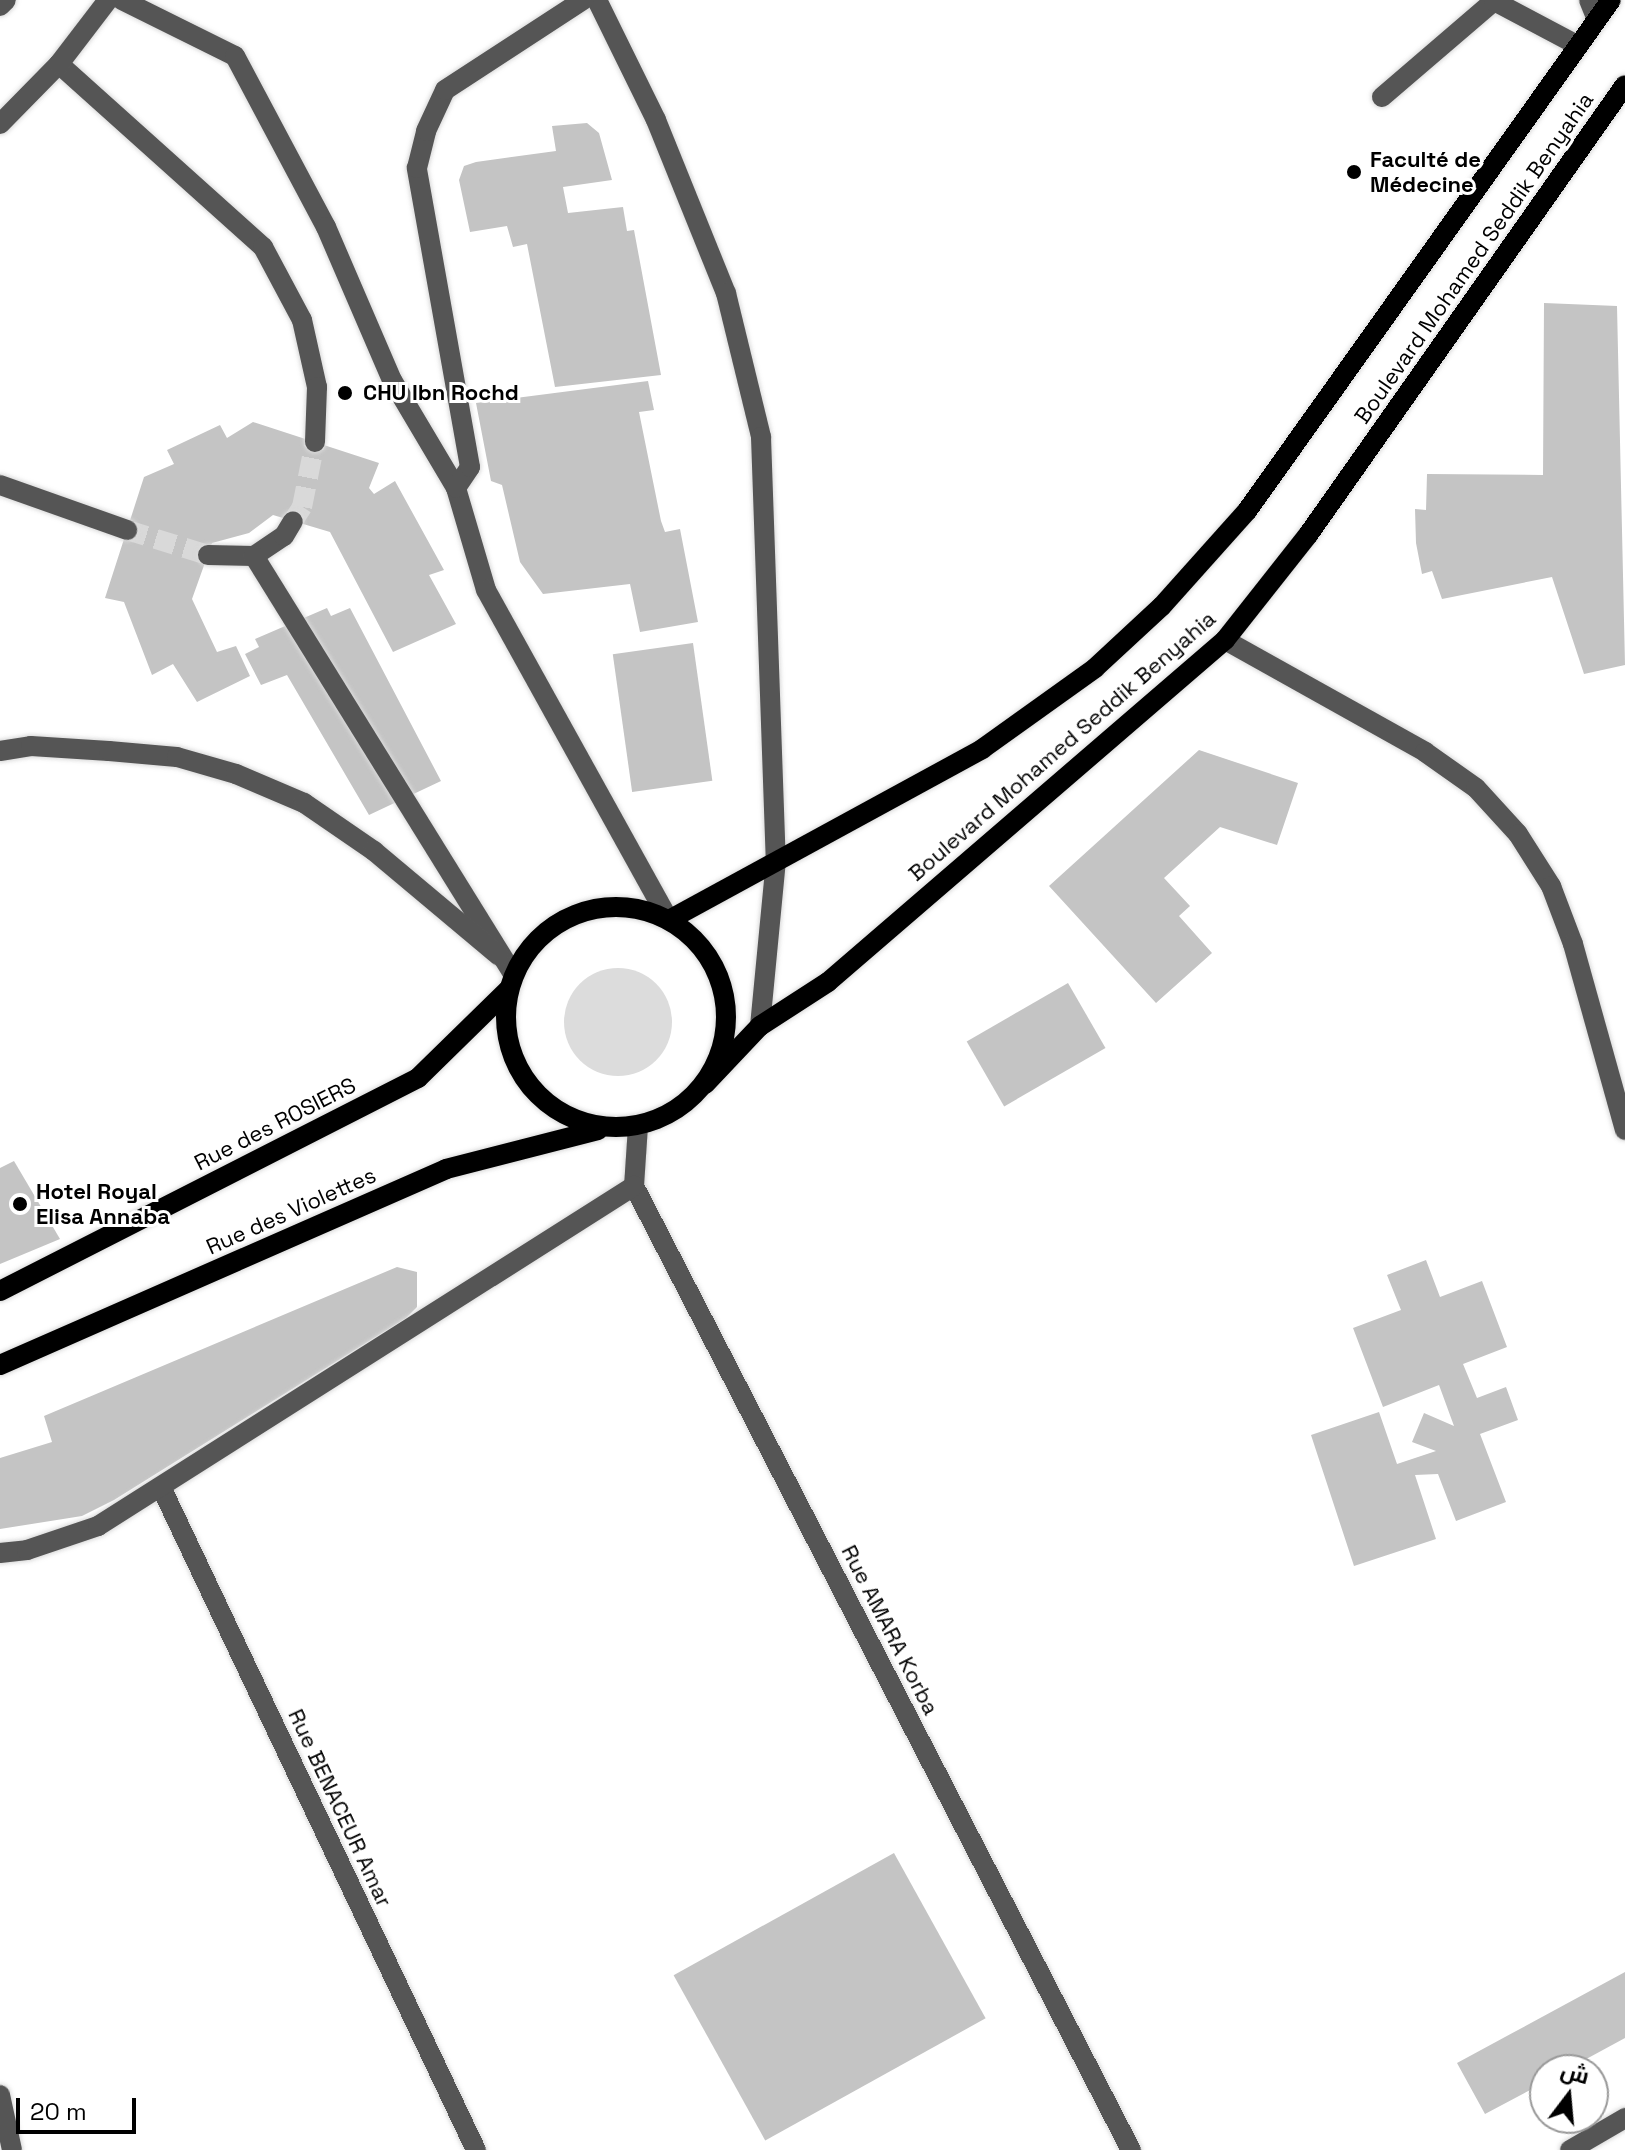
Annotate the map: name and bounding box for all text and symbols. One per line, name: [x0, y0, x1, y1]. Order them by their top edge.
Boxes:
street label: Boulevard Mohamed Seddik Benyahia: [1349, 87, 1599, 429]
place label: Faculté de Médecine: [1370, 146, 1481, 198]
marker: Faculté de Médecine: [1345, 163, 1363, 181]
place label: CHU Ibn Rochd: [363, 380, 519, 406]
marker: CHU Ibn Rochd: [334, 382, 356, 404]
street label: Boulevard Mohamed Seddik Benyahia: [903, 605, 1221, 887]
street label: Rue des ROSIERS: [190, 1072, 360, 1176]
street label: Rue des Violettes: [202, 1162, 380, 1260]
place label: Hotel Royal Elisa Annaba: [36, 1178, 170, 1230]
marker: Hotel Royal Elisa Annaba: [11, 1195, 29, 1213]
street label: Rue AMARA Korba: [836, 1540, 944, 1720]
street label: Rue BENACEUR Amar: [282, 1705, 398, 1911]
north arrow: [1529, 2054, 1609, 2134]
text: ش: [1558, 2056, 1592, 2090]
scale bar: [20, 2082, 140, 2132]
text: 20 m: [30, 2096, 87, 2127]

